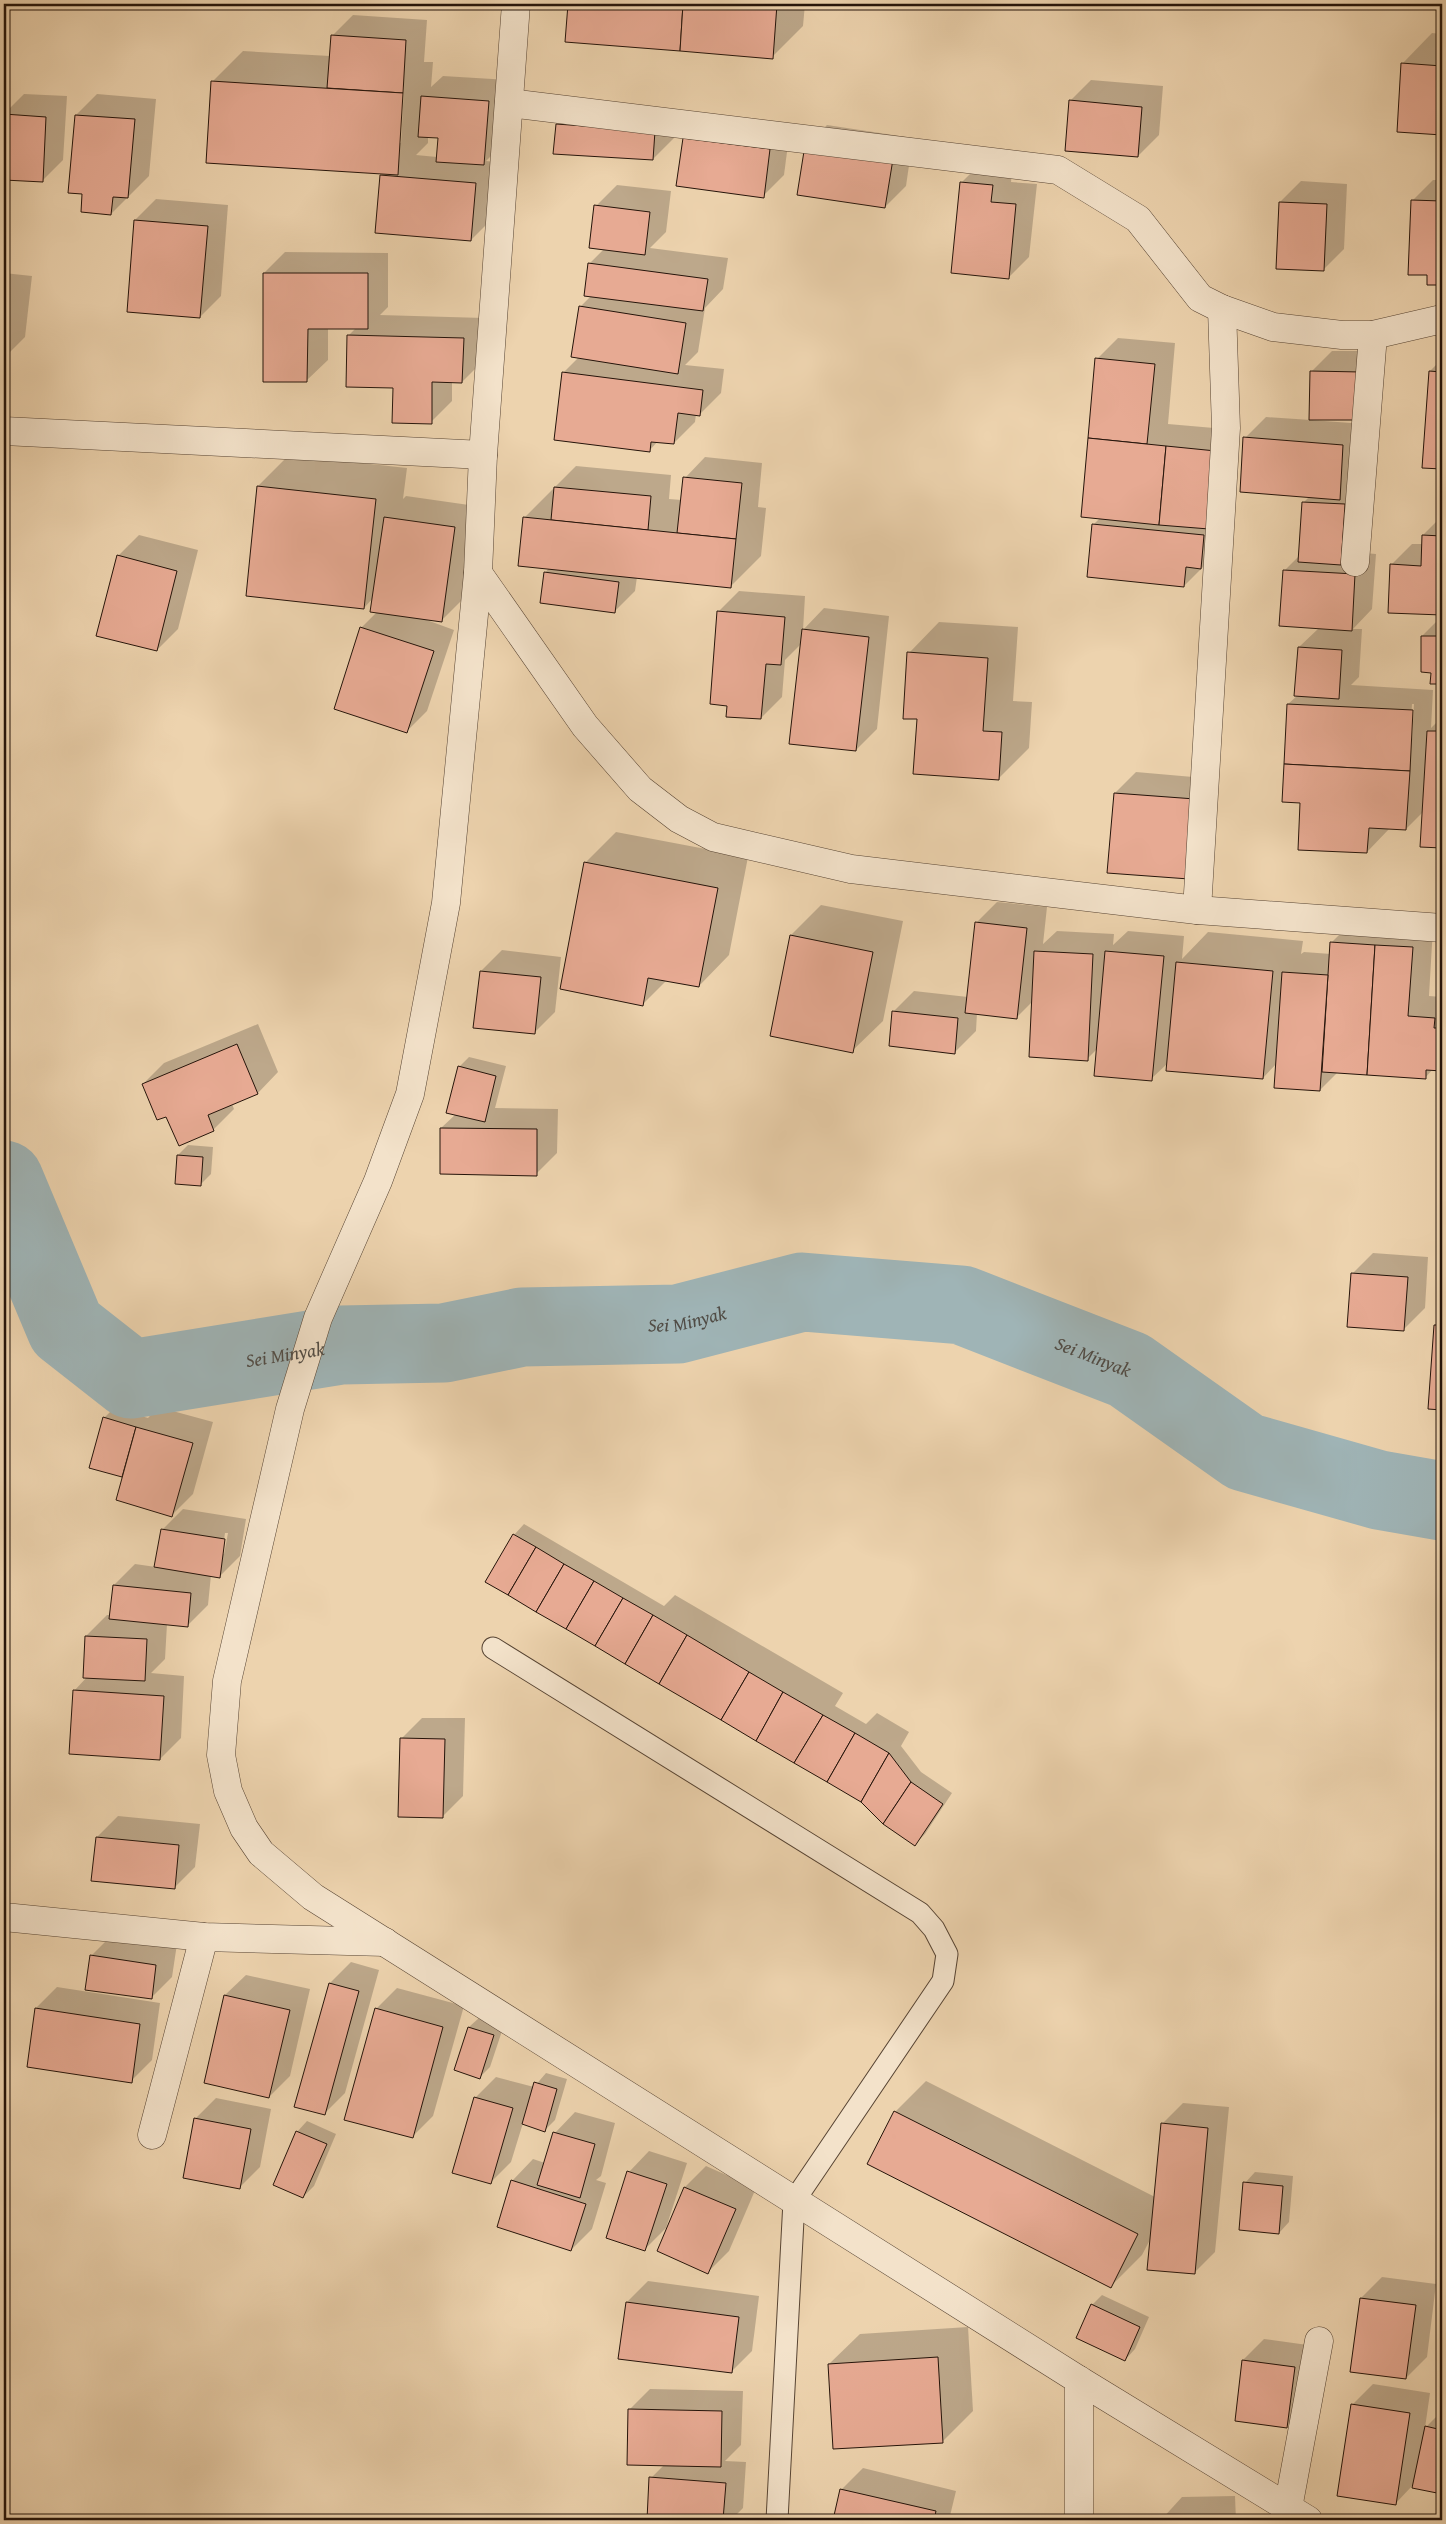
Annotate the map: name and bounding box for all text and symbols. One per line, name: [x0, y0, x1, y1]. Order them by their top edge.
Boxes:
water label: Sei Minyak: [648, 1298, 729, 1339]
water label: Sei Minyak: [1051, 1329, 1136, 1384]
water label: Sei Minyak: [243, 1334, 327, 1374]

